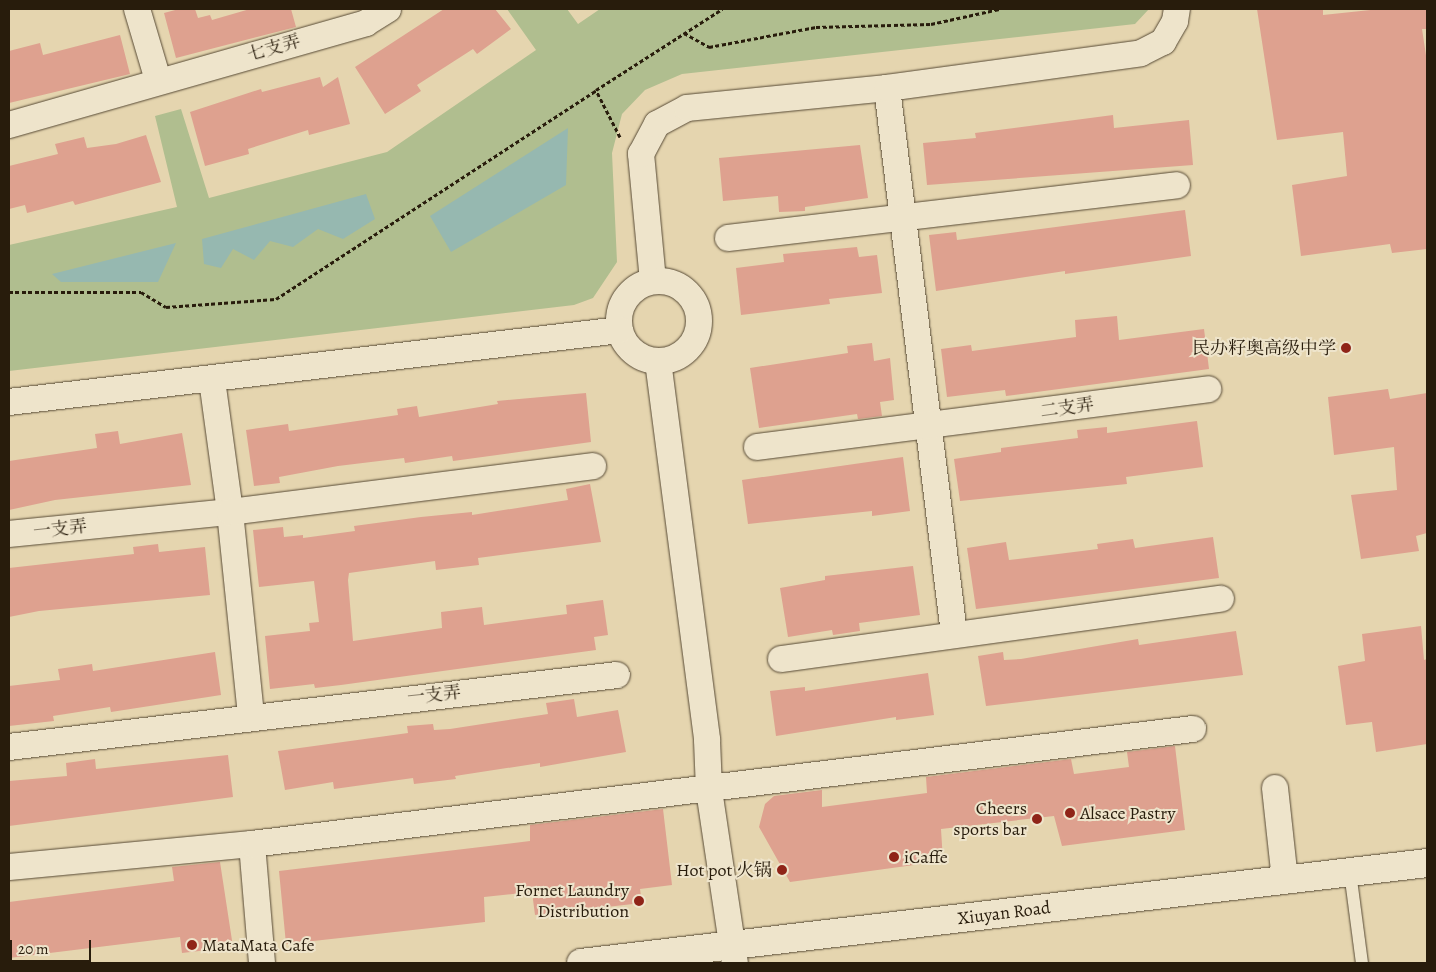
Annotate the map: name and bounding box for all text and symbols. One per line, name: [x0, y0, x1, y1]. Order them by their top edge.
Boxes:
street label: 七支弄: [245, 30, 303, 66]
place label: 民办籽奥高级中学: [1192, 337, 1336, 359]
marker: 民办籽奥高级中学: [1340, 342, 1352, 354]
street label: 二支弄: [1039, 394, 1095, 422]
street label: 一支弄: [32, 515, 88, 543]
street label: 一支弄: [406, 681, 462, 709]
place label: Cheers sports bar: [953, 798, 1027, 841]
place label: Alsace Pastry: [1080, 802, 1175, 824]
marker: Alsace Pastry: [1064, 807, 1076, 819]
marker: Cheers sports bar: [1031, 813, 1043, 825]
place label: iCaffe: [904, 846, 948, 868]
marker: iCaffe: [888, 851, 900, 863]
place label: Hot pot 火锅: [676, 859, 772, 881]
marker: Hot pot 火锅: [776, 864, 788, 876]
place label: Fornet Laundry Distribution: [515, 880, 629, 922]
marker: Fornet Laundry Distribution: [633, 895, 645, 907]
street label: Xiuyan Road: [956, 897, 1052, 929]
scale bar: [12, 930, 94, 962]
place label: MataMata Cafe: [202, 934, 314, 956]
text: 20 m: [18, 939, 49, 959]
marker: MataMata Cafe: [186, 939, 198, 951]

